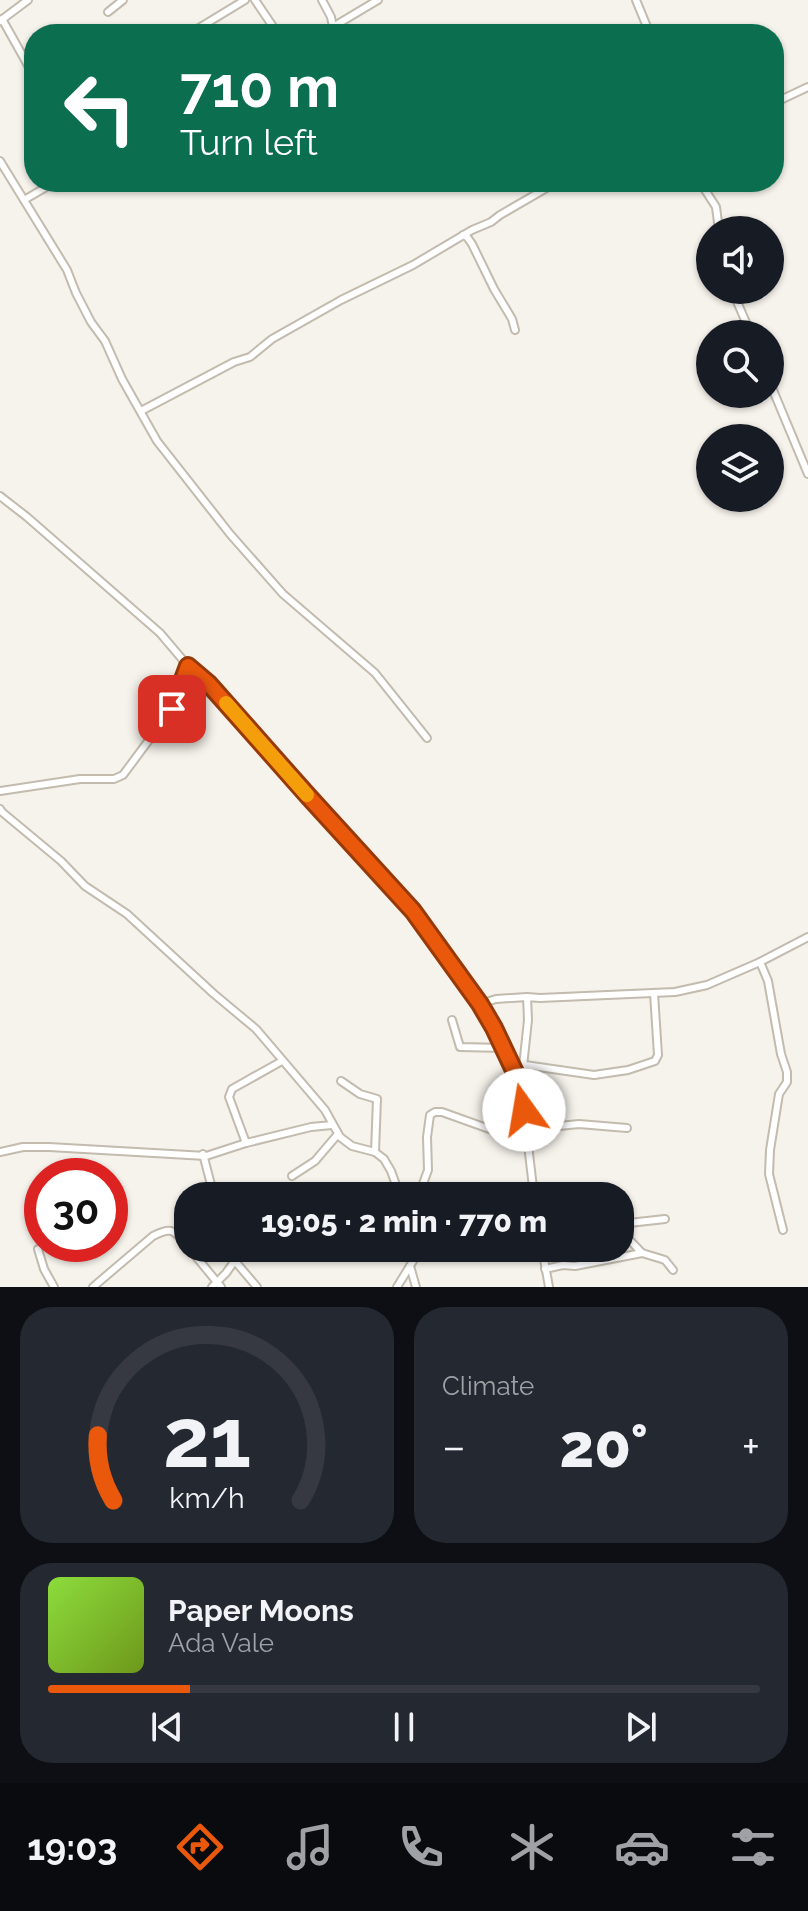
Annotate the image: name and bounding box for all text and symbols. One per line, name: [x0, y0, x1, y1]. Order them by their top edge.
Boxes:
text: 710 m: [180, 54, 339, 120]
icon: left: [48, 56, 152, 160]
text: Turn left: [180, 121, 318, 163]
map controls: [696, 216, 784, 512]
button: sound: [696, 216, 784, 304]
button: search: [696, 320, 784, 408]
button: layers: [696, 424, 784, 512]
pin: [138, 675, 206, 743]
icon: arrive: [150, 687, 194, 731]
position arrow: [482, 1068, 566, 1152]
speed limit sign: 30: [24, 1158, 128, 1262]
text: 19:05 · 2 min · 770 m: [261, 1204, 547, 1239]
text: Climate: [442, 1371, 534, 1401]
text: 21: [163, 1389, 251, 1486]
text: 20°: [560, 1411, 648, 1481]
text: −: [442, 1421, 466, 1472]
text: +: [742, 1421, 760, 1472]
text: km/h: [169, 1481, 245, 1515]
text: Paper Moons: [168, 1593, 354, 1628]
text: Ada Vale: [168, 1628, 274, 1658]
icon: previous: [145, 1705, 189, 1749]
icon: pause: [382, 1705, 426, 1749]
icon: next: [619, 1705, 663, 1749]
icon: directions: [172, 1819, 228, 1875]
icon: music: [282, 1819, 338, 1875]
icon: phone: [393, 1819, 449, 1875]
icon: climate: [504, 1819, 560, 1875]
icon: car: [614, 1819, 670, 1875]
icon: filters: [725, 1819, 781, 1875]
text: 19:03: [27, 1826, 117, 1868]

